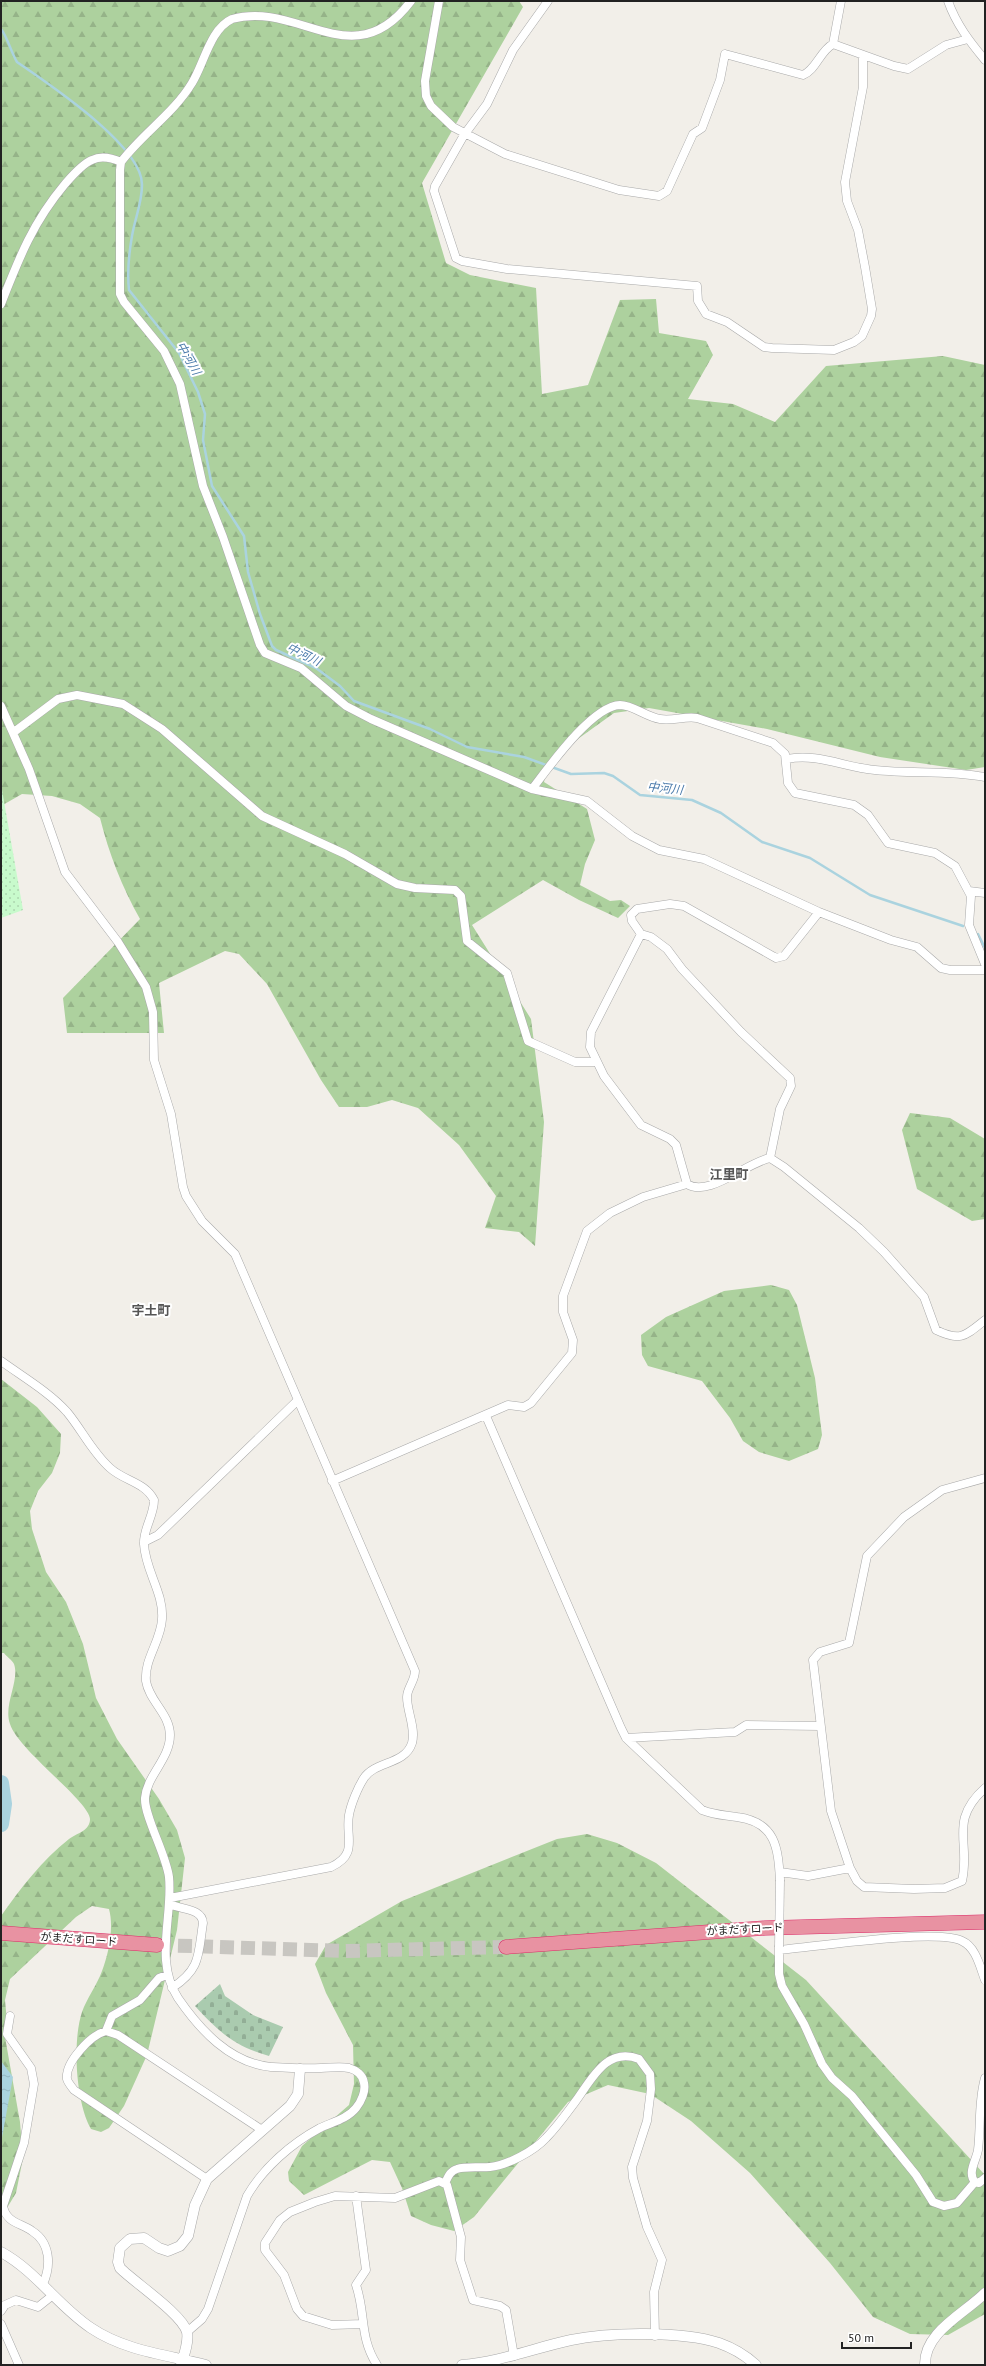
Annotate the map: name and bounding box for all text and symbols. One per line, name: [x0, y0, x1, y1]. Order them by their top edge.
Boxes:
water label: 中河川: [174, 339, 205, 379]
water label: 中河川: [285, 639, 325, 670]
water label: 中河川: [646, 779, 686, 798]
district label: 江里町: [709, 1166, 749, 1183]
district label: 宇土町: [131, 1302, 171, 1319]
street label: がまだすロード: [706, 1920, 784, 1938]
street label: がまだすロード: [40, 1929, 118, 1949]
scale bar: [842, 2324, 911, 2350]
text: 50 m: [848, 2330, 874, 2345]

